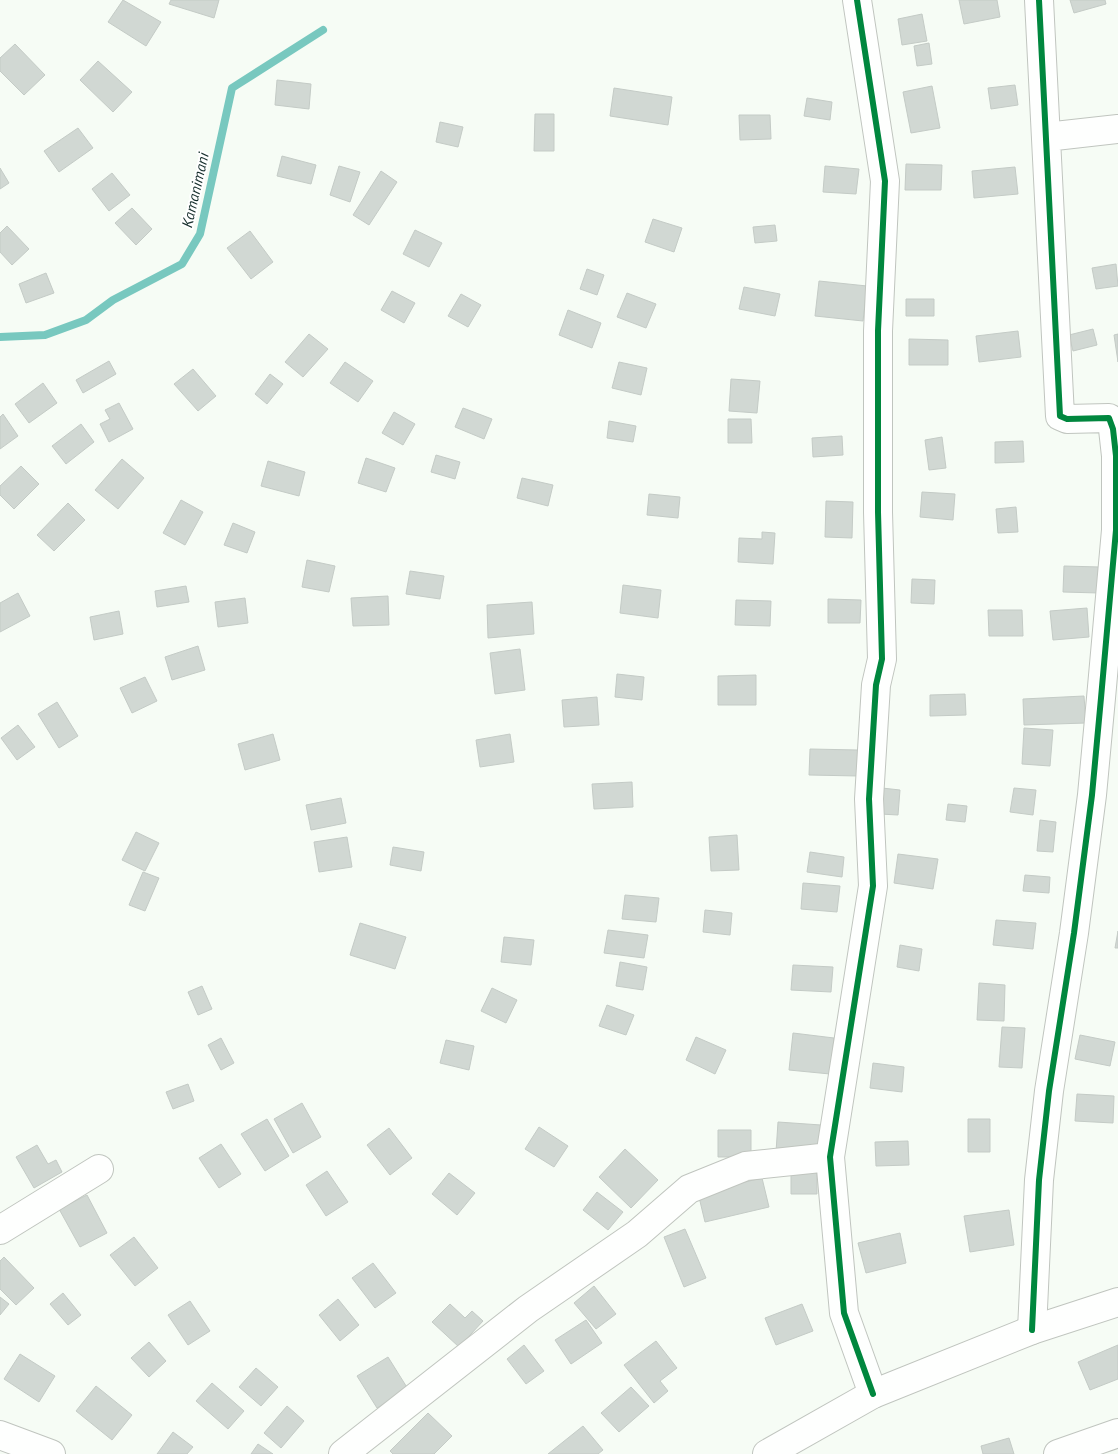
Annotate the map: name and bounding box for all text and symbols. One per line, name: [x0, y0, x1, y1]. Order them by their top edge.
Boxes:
water label: Kamanimani: [177, 150, 213, 229]

